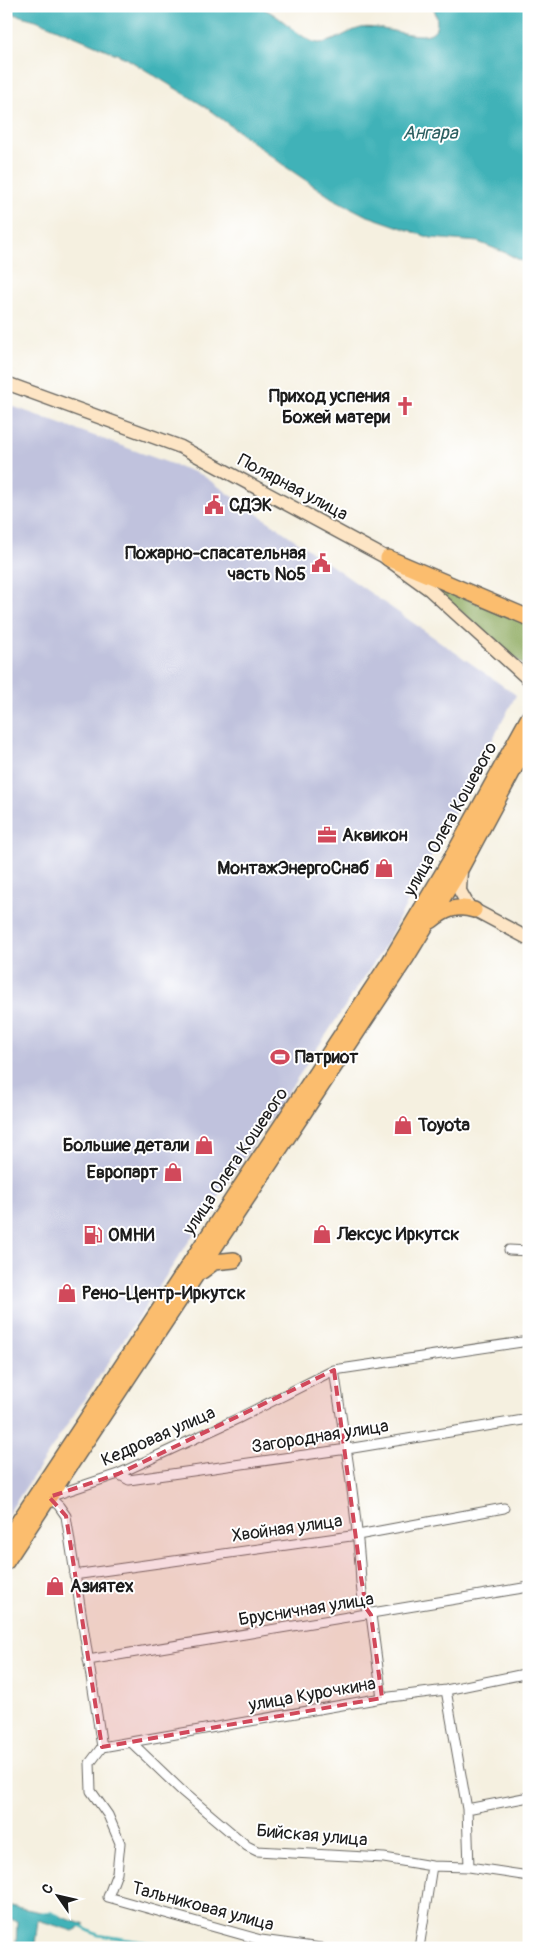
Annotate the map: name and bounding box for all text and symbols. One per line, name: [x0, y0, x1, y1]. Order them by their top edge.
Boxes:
water label: Ангара: [403, 121, 459, 145]
place label: Приход успения Божей матери: [269, 385, 390, 429]
church icon: Приход успения Божей матери: [394, 395, 416, 417]
street label: Полярная улица: [234, 449, 352, 526]
public building icon: СДЭК: [203, 494, 225, 516]
place label: СДЭК: [229, 494, 272, 517]
place label: Пожарно-спасательная часть №5: [125, 542, 306, 586]
public building icon: Пожарно-спасательная часть №5: [310, 552, 332, 574]
street label: улица Олега Кошевого: [398, 738, 503, 901]
office icon: Аквикон: [316, 824, 338, 846]
place label: Аквикон: [342, 824, 408, 847]
place label: МонтажЭнергоСнаб: [217, 857, 370, 880]
shop icon: МонтажЭнергоСнаб: [373, 857, 395, 879]
sports icon: Патриот: [269, 1046, 291, 1068]
place label: Патриот: [295, 1046, 359, 1069]
street label: улица Олега Кошевого: [177, 1083, 293, 1240]
shop icon: Toyota: [392, 1114, 414, 1136]
place label: Toyota: [417, 1114, 470, 1137]
place label: Большие детали: [63, 1134, 189, 1157]
shop icon: Большие детали: [193, 1134, 215, 1156]
place label: Европарт: [87, 1161, 159, 1184]
shop icon: Европарт: [162, 1161, 184, 1183]
shop icon: Лексус Иркутск: [311, 1223, 333, 1245]
place label: Лексус Иркутск: [336, 1223, 460, 1246]
fuel station icon: ОМНИ: [82, 1224, 104, 1246]
place label: ОМНИ: [108, 1224, 155, 1247]
shop icon: Рено-Центр-Иркутск: [56, 1282, 78, 1304]
place label: Рено-Центр-Иркутск: [82, 1282, 246, 1305]
street label: Кедровая улица: [98, 1401, 219, 1472]
street label: Загородная улица: [250, 1414, 390, 1459]
street label: Хвойная улица: [230, 1509, 344, 1548]
shop icon: Азиятех: [44, 1575, 66, 1597]
place label: Азиятех: [70, 1575, 134, 1598]
street label: Брусничная улица: [237, 1587, 375, 1632]
street label: улица Курочкина: [246, 1672, 377, 1717]
street label: Бийская улица: [255, 1819, 368, 1852]
north arrow: [32, 1872, 82, 1922]
street label: Тальниковая улица: [129, 1876, 277, 1937]
text: С: [38, 1880, 57, 1897]

